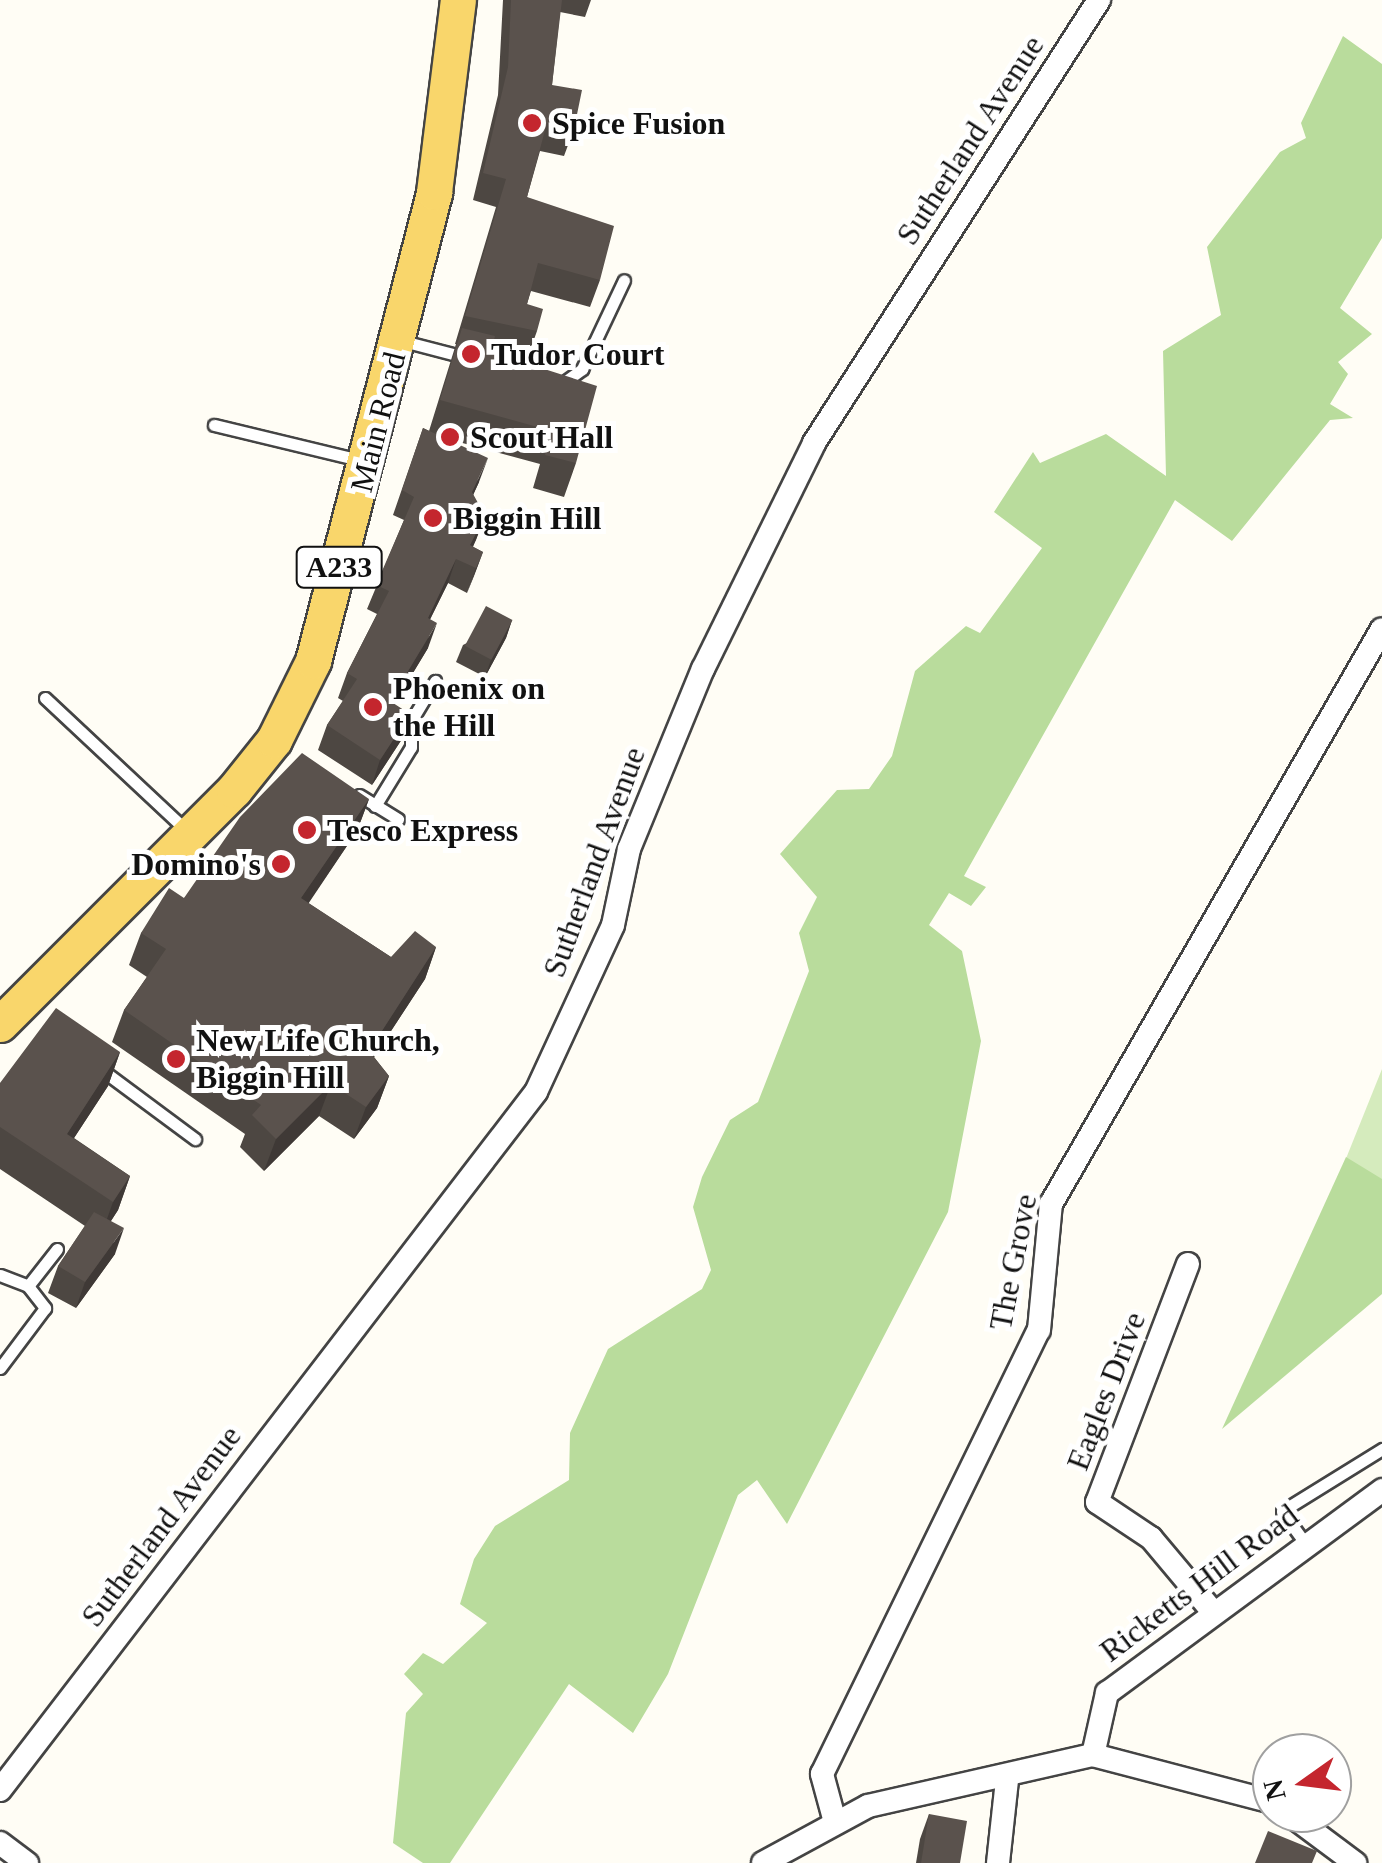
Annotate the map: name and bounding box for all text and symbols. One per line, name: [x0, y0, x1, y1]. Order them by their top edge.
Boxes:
street label: Sutherland Avenue: [888, 27, 1052, 253]
place label: Spice Fusion: [552, 104, 725, 142]
marker: Spice Fusion: [521, 112, 543, 134]
place label: Tudor Court: [491, 335, 665, 373]
marker: Tudor Court: [460, 343, 482, 365]
street label: Main Road: [342, 348, 414, 496]
place label: Scout Hall: [470, 418, 613, 456]
marker: Scout Hall: [439, 426, 461, 448]
place label: Biggin Hill: [453, 499, 601, 537]
marker: Biggin Hill: [422, 507, 444, 529]
road number: A233: [294, 542, 384, 592]
place label: Phoenix on the Hill: [393, 670, 545, 745]
marker: Phoenix on the Hill: [362, 696, 384, 718]
street label: Sutherland Avenue: [534, 741, 654, 983]
place label: Tesco Express: [327, 811, 518, 849]
marker: Tesco Express: [296, 819, 318, 841]
place label: Domino's: [131, 845, 261, 883]
marker: Domino's: [270, 853, 292, 875]
place label: New Life Church, Biggin Hill: [196, 1022, 440, 1097]
marker: New Life Church, Biggin Hill: [165, 1048, 187, 1070]
street label: The Grove: [981, 1191, 1045, 1333]
street label: Eagles Drive: [1058, 1307, 1154, 1475]
street label: Sutherland Avenue: [72, 1417, 250, 1635]
street label: Ricketts Hill Road: [1092, 1496, 1306, 1670]
north arrow: [1252, 1733, 1352, 1833]
text: N: [1257, 1776, 1292, 1803]

